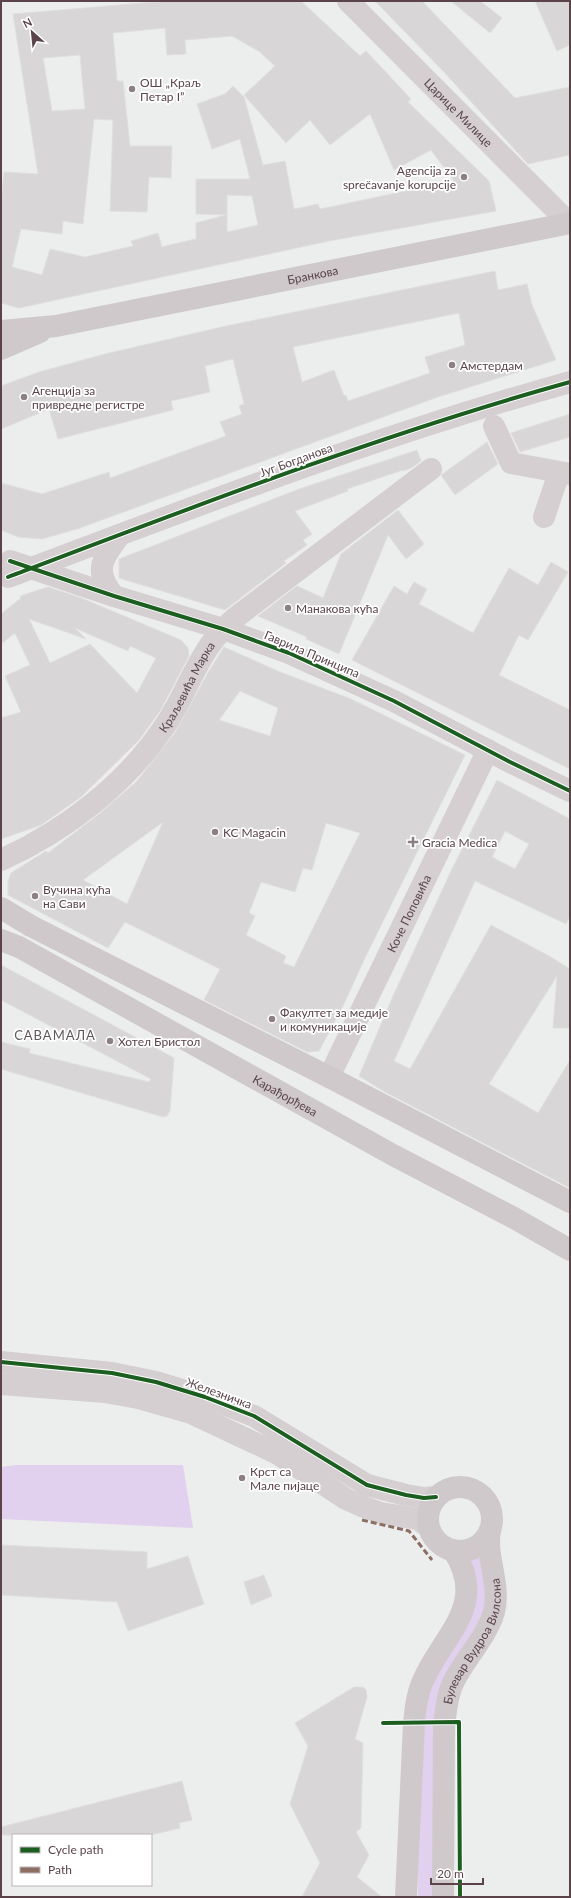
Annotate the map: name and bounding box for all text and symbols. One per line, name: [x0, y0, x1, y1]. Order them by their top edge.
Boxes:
north arrow: [12, 12, 52, 52]
text: N: [21, 15, 34, 30]
place label: ОШ „Краљ Петар I”: [140, 75, 201, 104]
street label: Царице Милице: [421, 75, 496, 150]
marker: ОШ „Краљ Петар I”: [127, 84, 137, 94]
place label: Agencija za sprečavanje korupcije: [343, 163, 456, 192]
marker: Agencija za sprečavanje korupcije: [459, 172, 469, 182]
street label: Бранкова: [286, 262, 339, 287]
place label: Амстердам: [460, 358, 523, 373]
marker: Амстердам: [447, 360, 457, 370]
place label: Агенција за привредне регистре: [32, 383, 145, 412]
marker: Агенција за привредне регистре: [19, 392, 29, 402]
street label: Југ Богданова: [257, 440, 335, 480]
place label: Манакова кућа: [296, 601, 379, 616]
marker: Манакова кућа: [283, 603, 293, 613]
street label: Гаврила Принципа: [262, 627, 362, 681]
street label: Краљевића Марка: [155, 638, 218, 735]
place label: KC Magacin: [223, 825, 286, 840]
marker: KC Magacin: [210, 827, 220, 837]
place label: Gracia Medica: [422, 835, 497, 850]
marker: Gracia Medica: [407, 836, 419, 848]
street label: Коче Поповића: [383, 872, 434, 955]
place label: Вучина кућа на Сави: [43, 882, 111, 911]
marker: Вучина кућа на Сави: [30, 891, 40, 901]
place label: Факултет за медије и комуникације: [280, 1005, 388, 1034]
marker: Факултет за медије и комуникације: [267, 1014, 277, 1024]
district label: САВАМАЛА: [14, 1027, 96, 1043]
place label: Хотел Бристол: [118, 1034, 200, 1049]
marker: Хотел Бристол: [105, 1036, 115, 1046]
street label: Карађорђева: [250, 1071, 320, 1119]
street label: Железничка: [184, 1374, 254, 1412]
place label: Крст са Мале пијаце: [250, 1464, 319, 1493]
marker: Крст са Мале пијаце: [237, 1473, 247, 1483]
street label: Булевар Вудроа Вилсона: [439, 1577, 503, 1706]
legend: [12, 1834, 152, 1886]
text: Cycle path: [48, 1842, 103, 1857]
scale bar: [431, 1860, 483, 1886]
text: Path: [48, 1862, 72, 1877]
text: 20 m: [437, 1866, 464, 1881]

